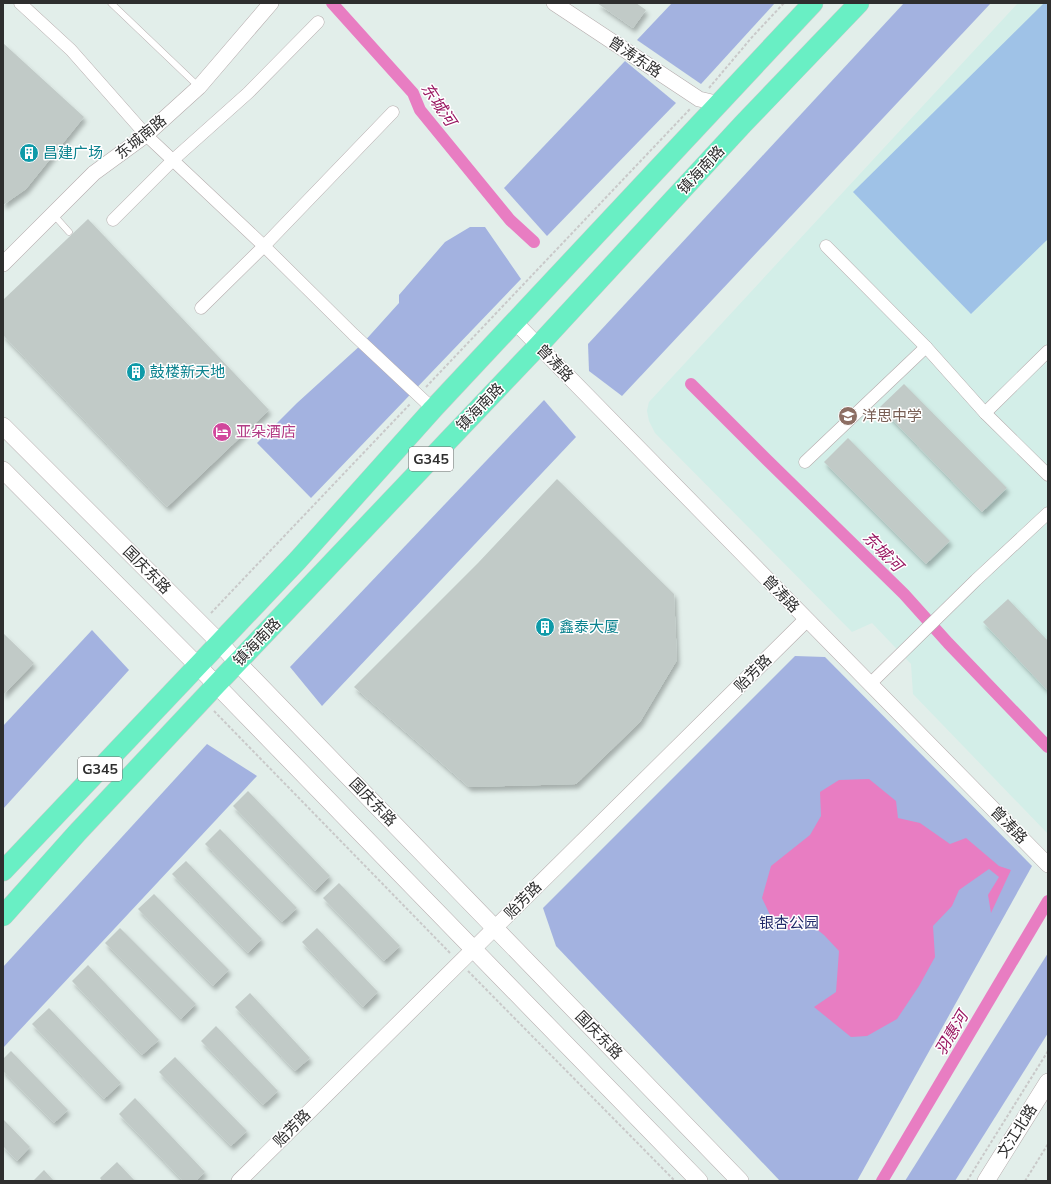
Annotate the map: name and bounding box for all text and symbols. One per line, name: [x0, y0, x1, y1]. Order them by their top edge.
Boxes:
street label: 曾涛东路: [605, 32, 665, 81]
water label: 东城河: [417, 79, 462, 132]
street label: 东城南路: [111, 110, 170, 163]
street label: 镇海南路: [673, 141, 728, 198]
building icon: 昌建广场: [18, 142, 40, 164]
place label: 昌建广场: [43, 143, 103, 162]
street label: 曾涛路: [533, 340, 578, 385]
building icon: 鼓楼新天地: [125, 361, 147, 383]
place label: 鼓楼新天地: [150, 362, 225, 381]
street label: 镇海南路: [452, 378, 507, 435]
school or university icon: 洋思中学: [837, 405, 859, 427]
place label: 洋思中学: [862, 406, 922, 425]
hotel icon: 亚朵酒店: [211, 421, 233, 443]
place label: 亚朵酒店: [236, 422, 296, 441]
road number: G345: [409, 447, 453, 471]
water label: 东城河: [859, 527, 909, 577]
street label: 国庆东路: [119, 542, 175, 598]
street label: 曾涛路: [759, 571, 804, 616]
street label: 镇海南路: [229, 613, 284, 670]
building icon: 鑫泰大厦: [534, 616, 556, 638]
place label: 鑫泰大厦: [559, 617, 619, 636]
street label: 贻芳路: [730, 650, 775, 695]
road number: G345: [78, 757, 122, 781]
street label: 国庆东路: [346, 773, 401, 830]
street label: 曾涛路: [987, 802, 1032, 847]
street label: 贻芳路: [500, 877, 545, 922]
park label: 银杏公园: [759, 913, 819, 932]
water label: 羽惠河: [930, 1005, 973, 1059]
street label: 国庆东路: [572, 1006, 627, 1063]
street label: 文江北路: [993, 1100, 1041, 1161]
street label: 贻芳路: [269, 1105, 314, 1150]

